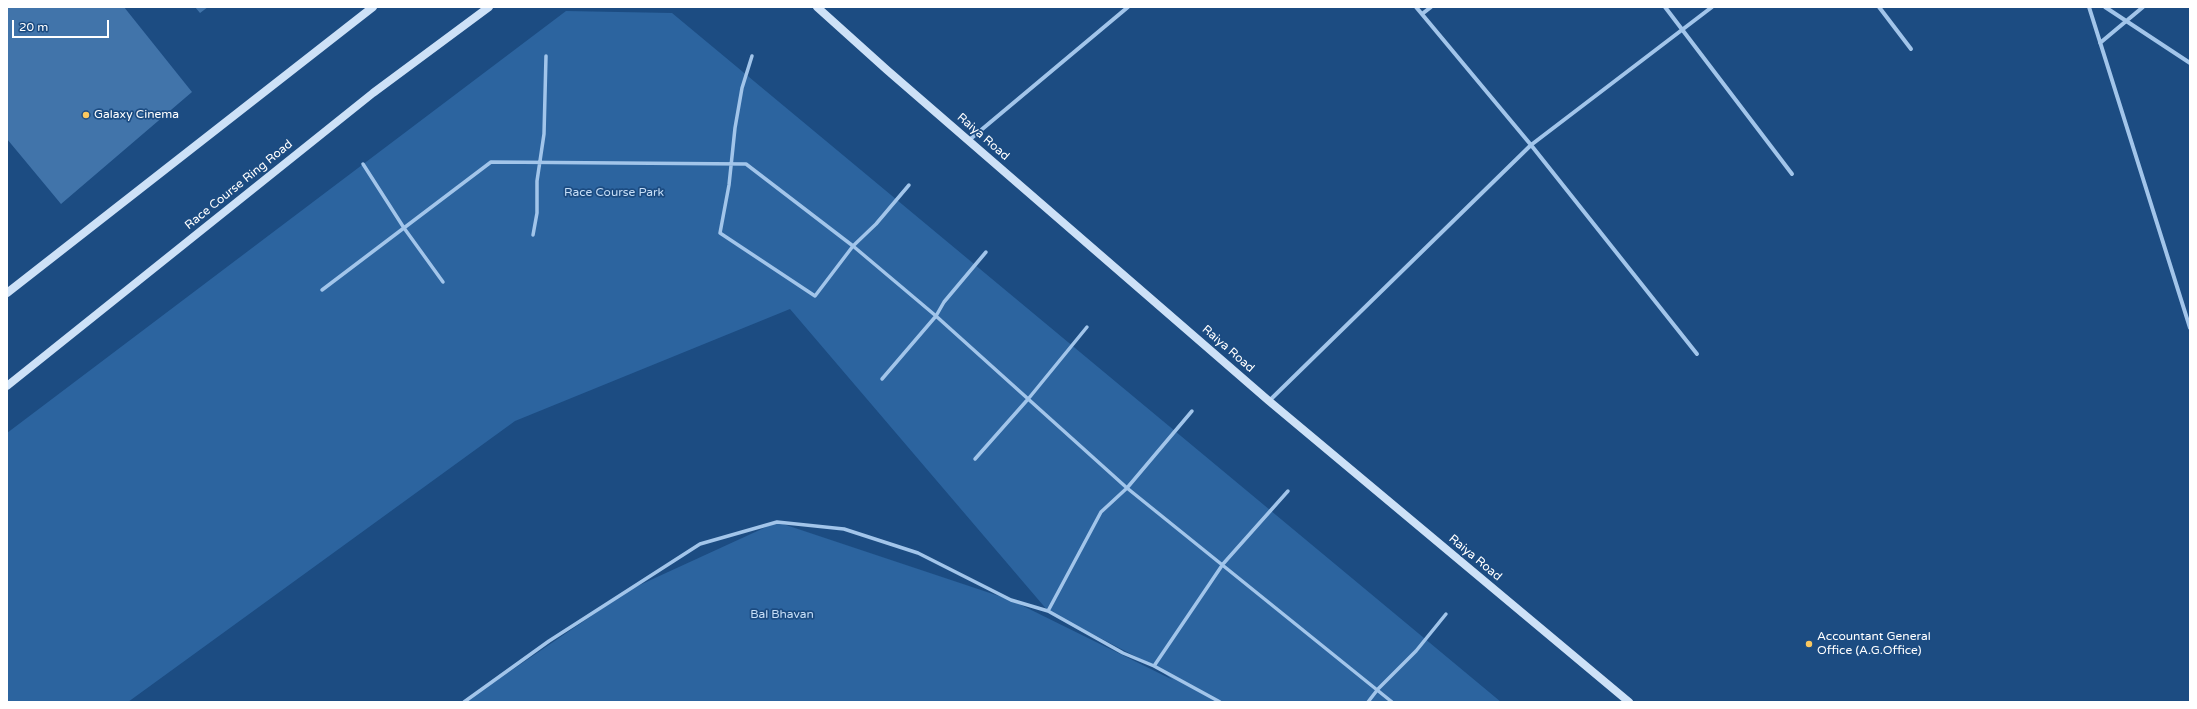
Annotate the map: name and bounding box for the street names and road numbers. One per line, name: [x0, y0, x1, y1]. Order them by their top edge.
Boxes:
street label: Raiya Road: [954, 110, 1012, 164]
street label: Race Course Ring Road: [182, 137, 296, 233]
street label: Raiya Road: [1199, 322, 1257, 376]
street label: Raiya Road: [1446, 532, 1504, 584]

